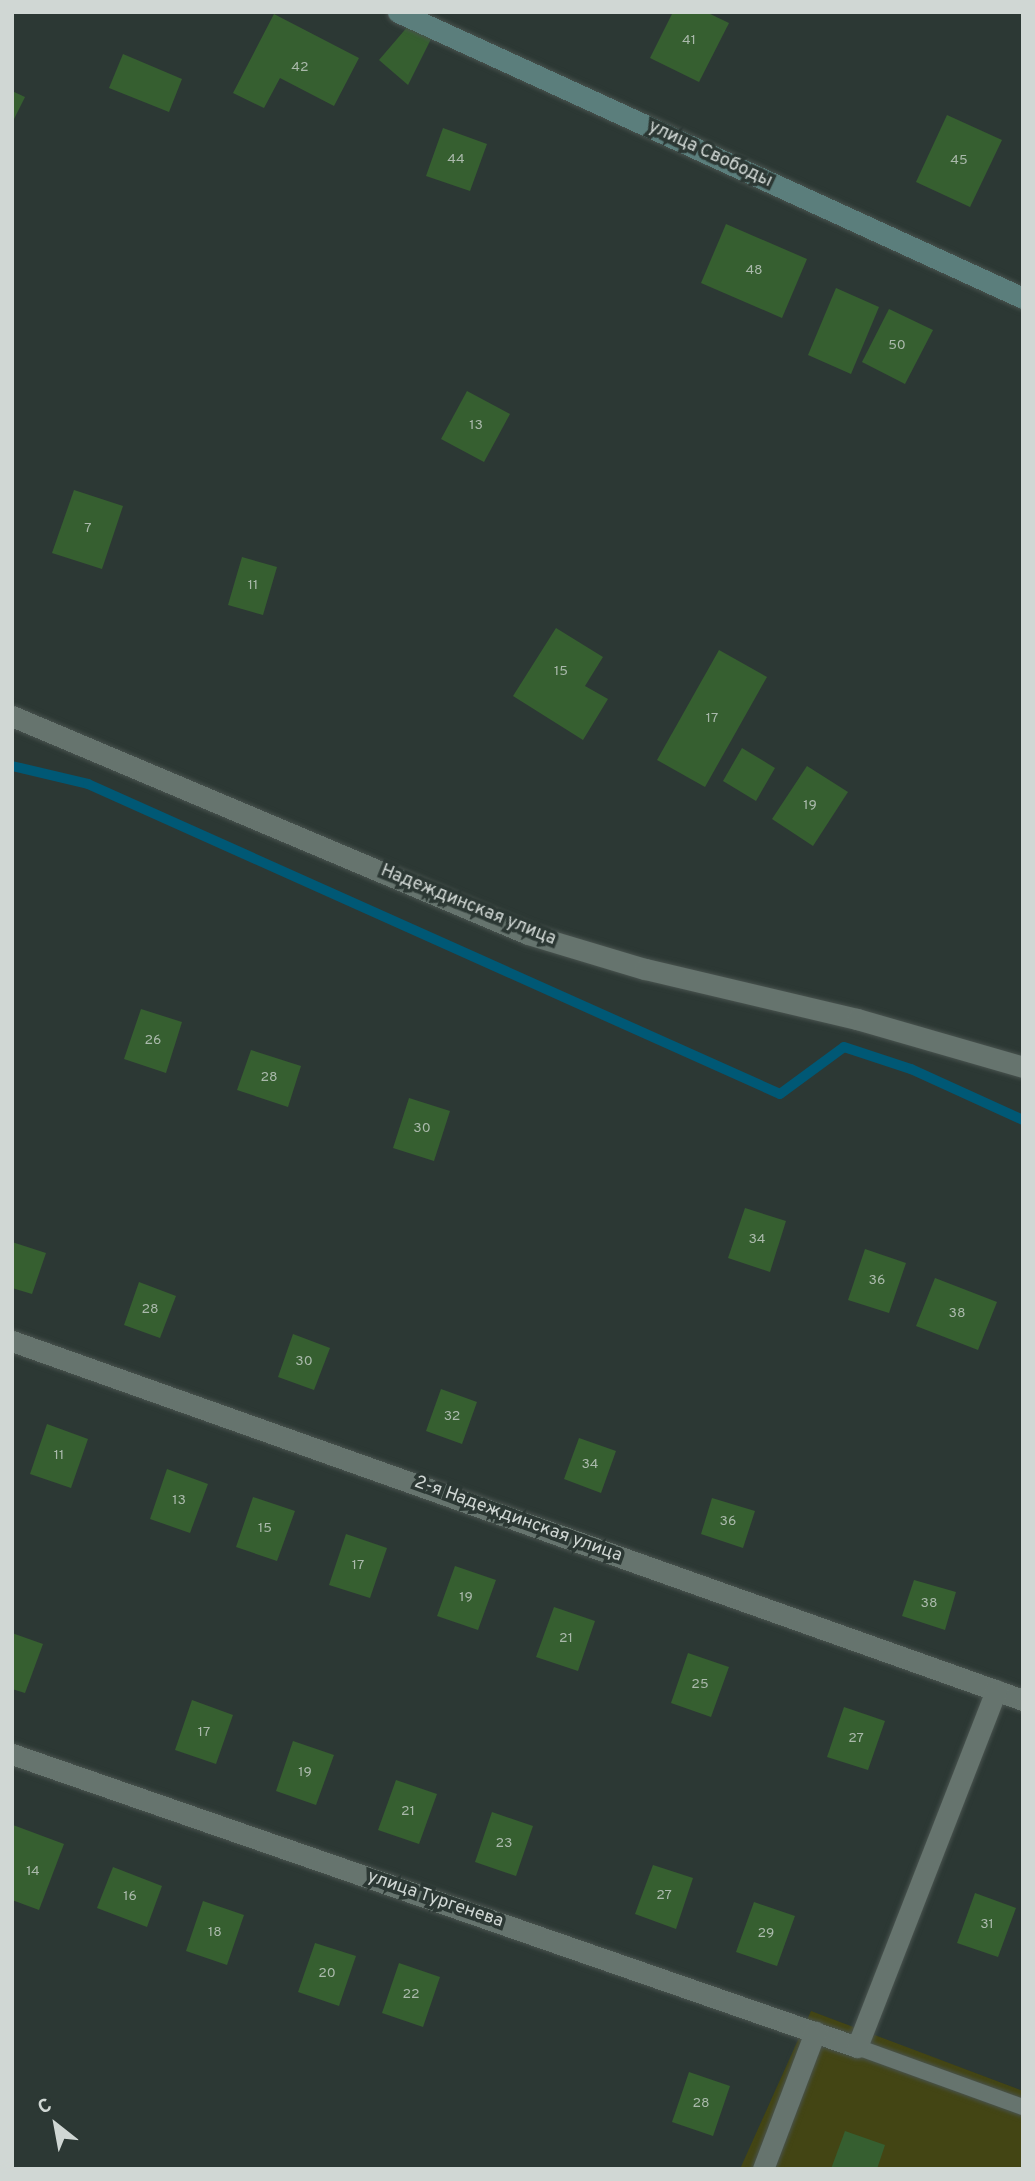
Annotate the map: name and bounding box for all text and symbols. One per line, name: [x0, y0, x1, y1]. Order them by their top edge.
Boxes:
house number: 41: [682, 33, 696, 49]
house number: 42: [291, 60, 309, 76]
street label: улица Свободы: [645, 117, 775, 193]
house number: 44: [447, 152, 465, 168]
house number: 45: [950, 153, 968, 169]
house number: 48: [745, 263, 763, 279]
house number: 50: [888, 338, 906, 354]
house number: 13: [469, 418, 483, 434]
house number: 7: [84, 521, 92, 537]
house number: 11: [248, 578, 258, 594]
house number: 15: [554, 664, 568, 680]
house number: 17: [706, 711, 718, 727]
house number: 19: [803, 798, 817, 814]
street label: Надеждинская улица: [377, 861, 559, 951]
house number: 26: [145, 1033, 161, 1049]
house number: 28: [260, 1070, 278, 1086]
house number: 30: [413, 1121, 431, 1137]
house number: 34: [748, 1232, 766, 1248]
house number: 36: [869, 1273, 885, 1289]
house number: 28: [141, 1302, 159, 1318]
house number: 38: [949, 1306, 965, 1322]
house number: 30: [295, 1354, 313, 1370]
house number: 32: [444, 1409, 460, 1425]
house number: 11: [54, 1448, 64, 1464]
house number: 34: [581, 1457, 599, 1473]
street label: 2-я Надеждинская улица: [411, 1472, 625, 1568]
house number: 13: [172, 1493, 186, 1509]
house number: 36: [720, 1514, 736, 1530]
house number: 15: [258, 1521, 272, 1537]
house number: 17: [352, 1558, 364, 1574]
house number: 19: [459, 1590, 473, 1606]
house number: 38: [921, 1596, 937, 1612]
house number: 21: [559, 1631, 573, 1647]
house number: 25: [691, 1677, 709, 1693]
house number: 17: [198, 1725, 210, 1741]
house number: 27: [848, 1731, 864, 1747]
house number: 19: [298, 1765, 312, 1781]
house number: 21: [401, 1804, 415, 1820]
house number: 23: [496, 1836, 512, 1852]
house number: 14: [26, 1864, 40, 1880]
street label: улица Тургенева: [364, 1866, 506, 1934]
house number: 27: [656, 1888, 672, 1904]
house number: 16: [123, 1889, 137, 1905]
house number: 31: [980, 1917, 994, 1933]
house number: 18: [208, 1925, 222, 1941]
house number: 29: [758, 1926, 774, 1942]
house number: 20: [318, 1966, 336, 1982]
house number: 22: [402, 1987, 420, 2003]
north arrow: [21, 2090, 91, 2160]
text: С: [34, 2094, 57, 2120]
house number: 28: [692, 2096, 710, 2112]

